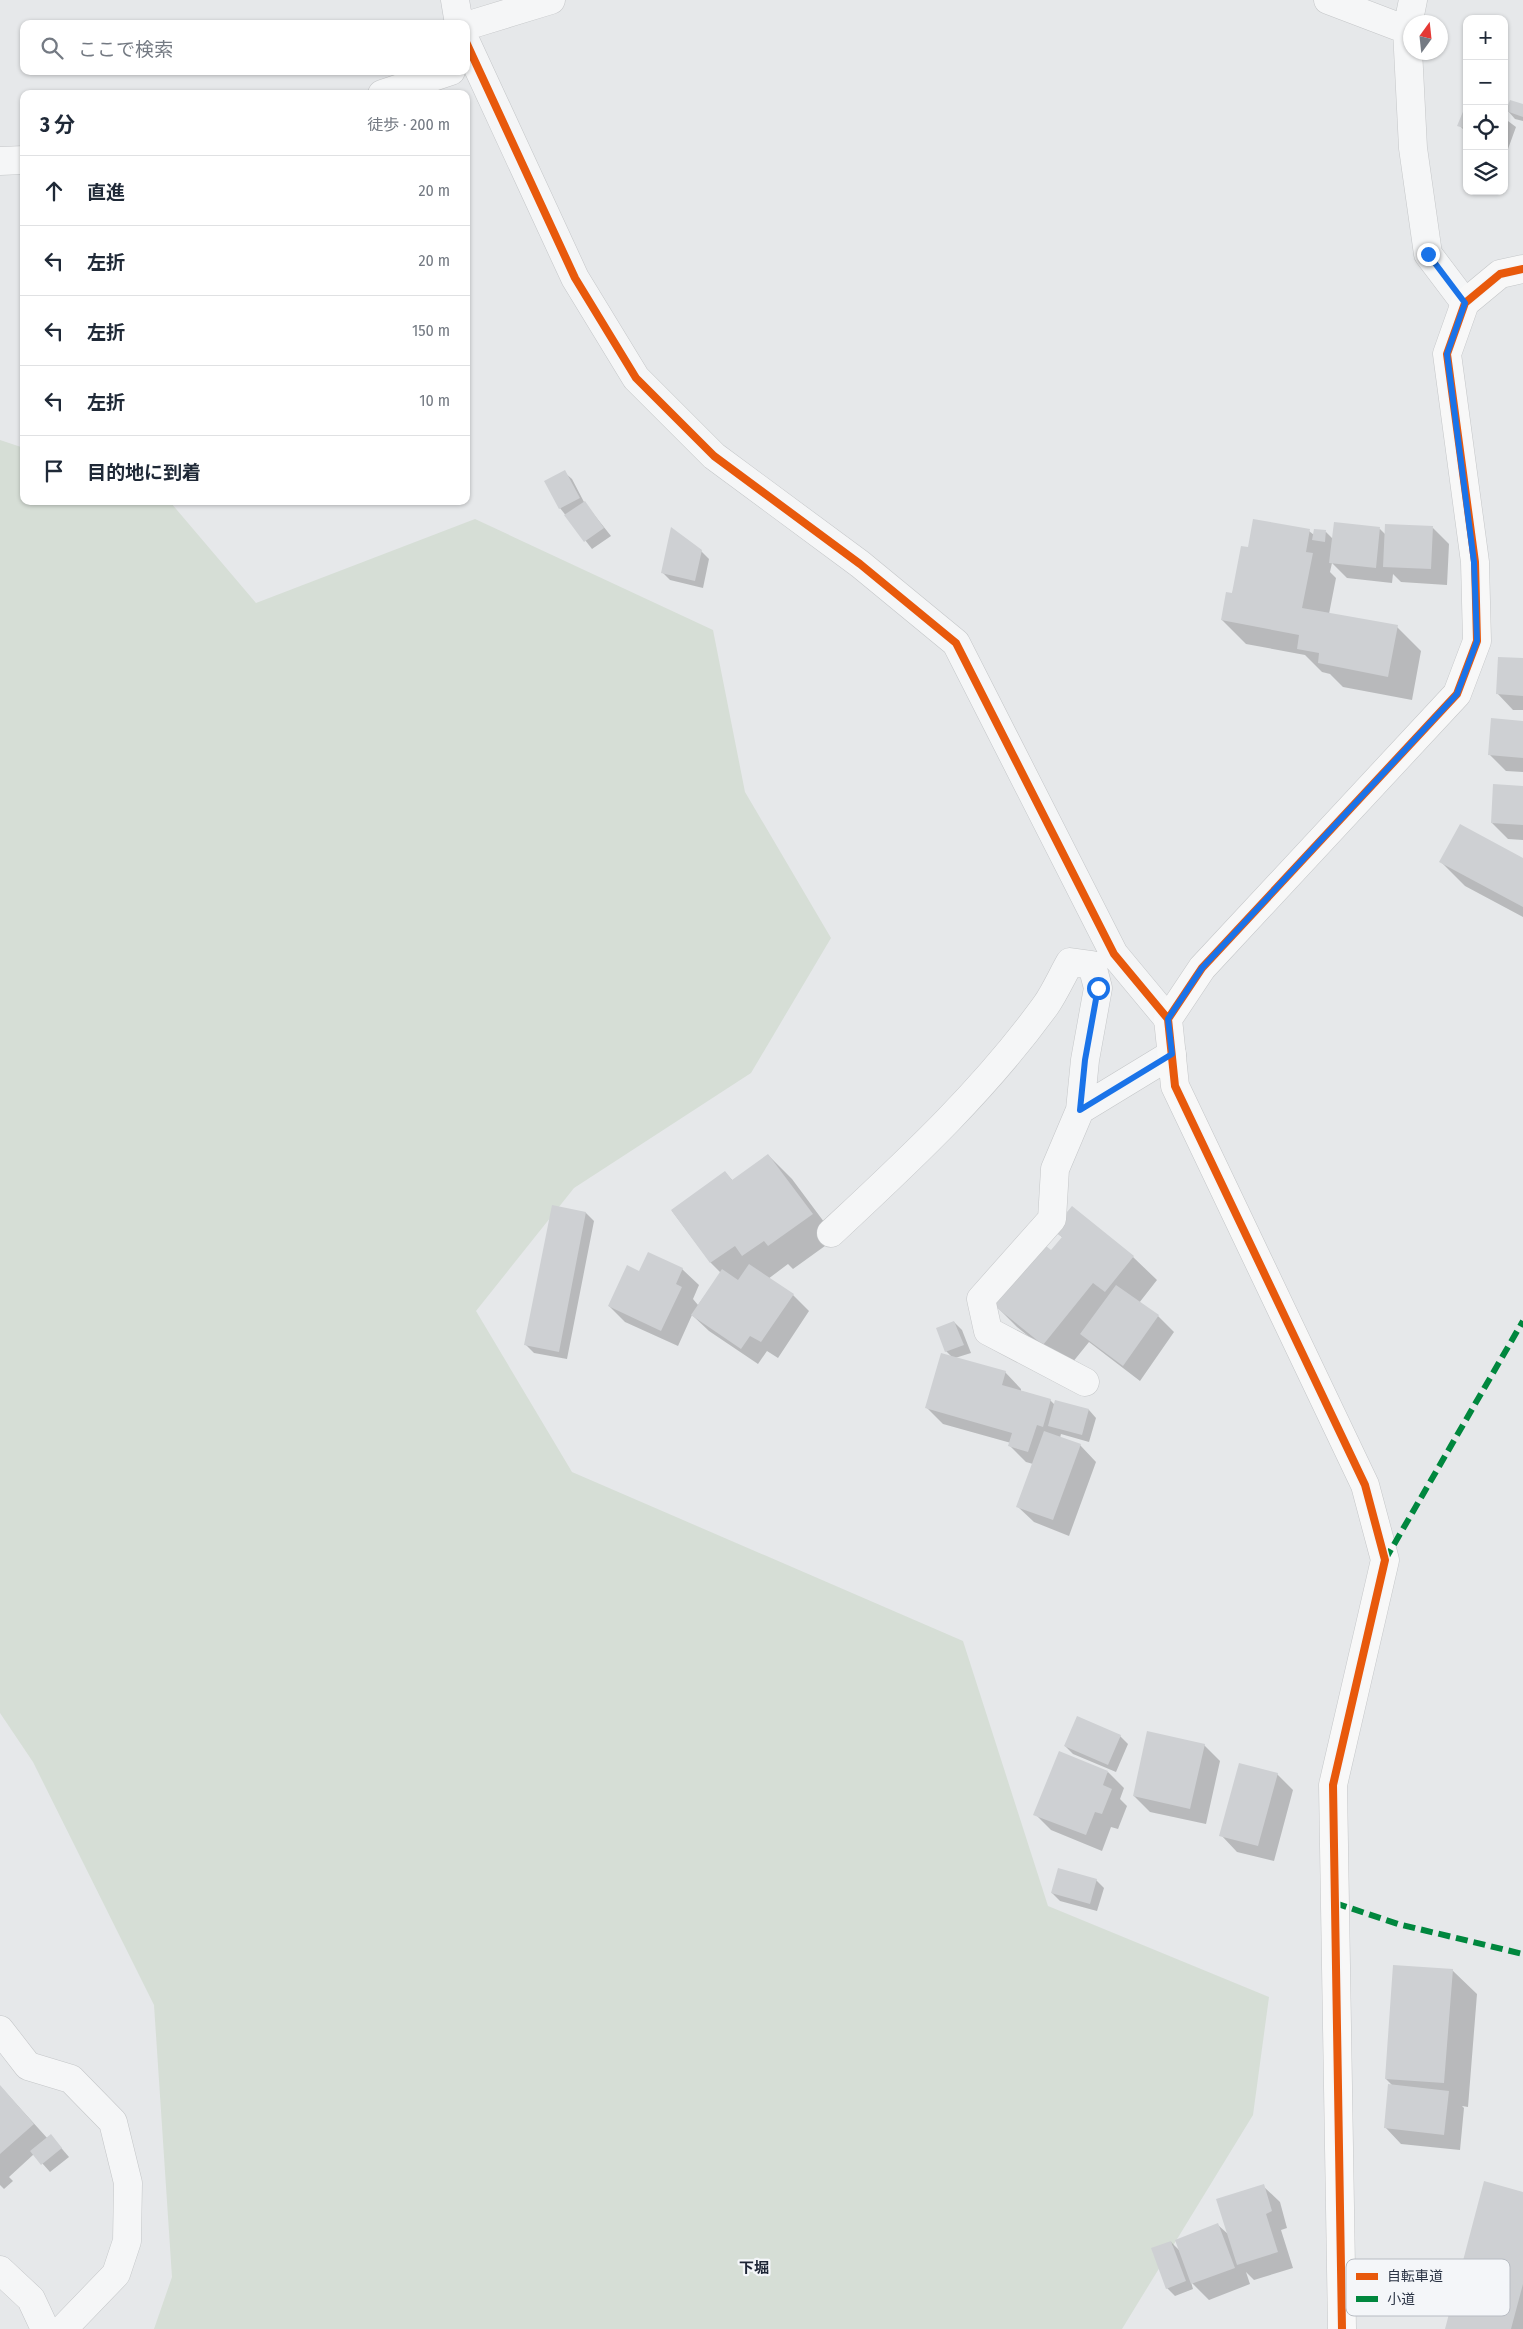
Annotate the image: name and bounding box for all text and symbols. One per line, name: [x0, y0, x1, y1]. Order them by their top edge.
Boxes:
north arrow: [1403, 15, 1448, 60]
map controls: [1463, 15, 1508, 195]
button: +: [1463, 15, 1508, 60]
search box: [20, 20, 470, 75]
icon: search: [38, 34, 66, 62]
text: ここで検索: [78, 38, 173, 61]
button: −: [1463, 60, 1508, 105]
button: locate: [1463, 105, 1508, 150]
text: 3 分: [40, 112, 75, 138]
text: 徒歩 · 200 m: [367, 115, 450, 134]
button: layers: [1463, 150, 1508, 195]
icon: ahead: [40, 177, 68, 205]
text: 直進: [87, 181, 125, 204]
text: 20 m: [419, 181, 450, 200]
route end: [1417, 243, 1440, 266]
icon: left: [40, 247, 68, 275]
text: 左折: [87, 251, 125, 274]
text: 20 m: [419, 251, 450, 270]
icon: left: [40, 317, 68, 345]
text: 左折: [87, 321, 125, 344]
text: 150 m: [412, 321, 450, 340]
icon: left: [40, 387, 68, 415]
text: 左折: [87, 391, 125, 414]
text: 10 m: [419, 391, 450, 410]
icon: arrive: [40, 457, 68, 485]
text: 目的地に到着: [87, 461, 201, 484]
route start: [1087, 977, 1110, 1000]
district label: 下堀: [739, 2259, 769, 2277]
legend: [1346, 2259, 1510, 2316]
text: 自転車道: [1387, 2268, 1443, 2285]
text: 小道: [1387, 2291, 1415, 2308]

